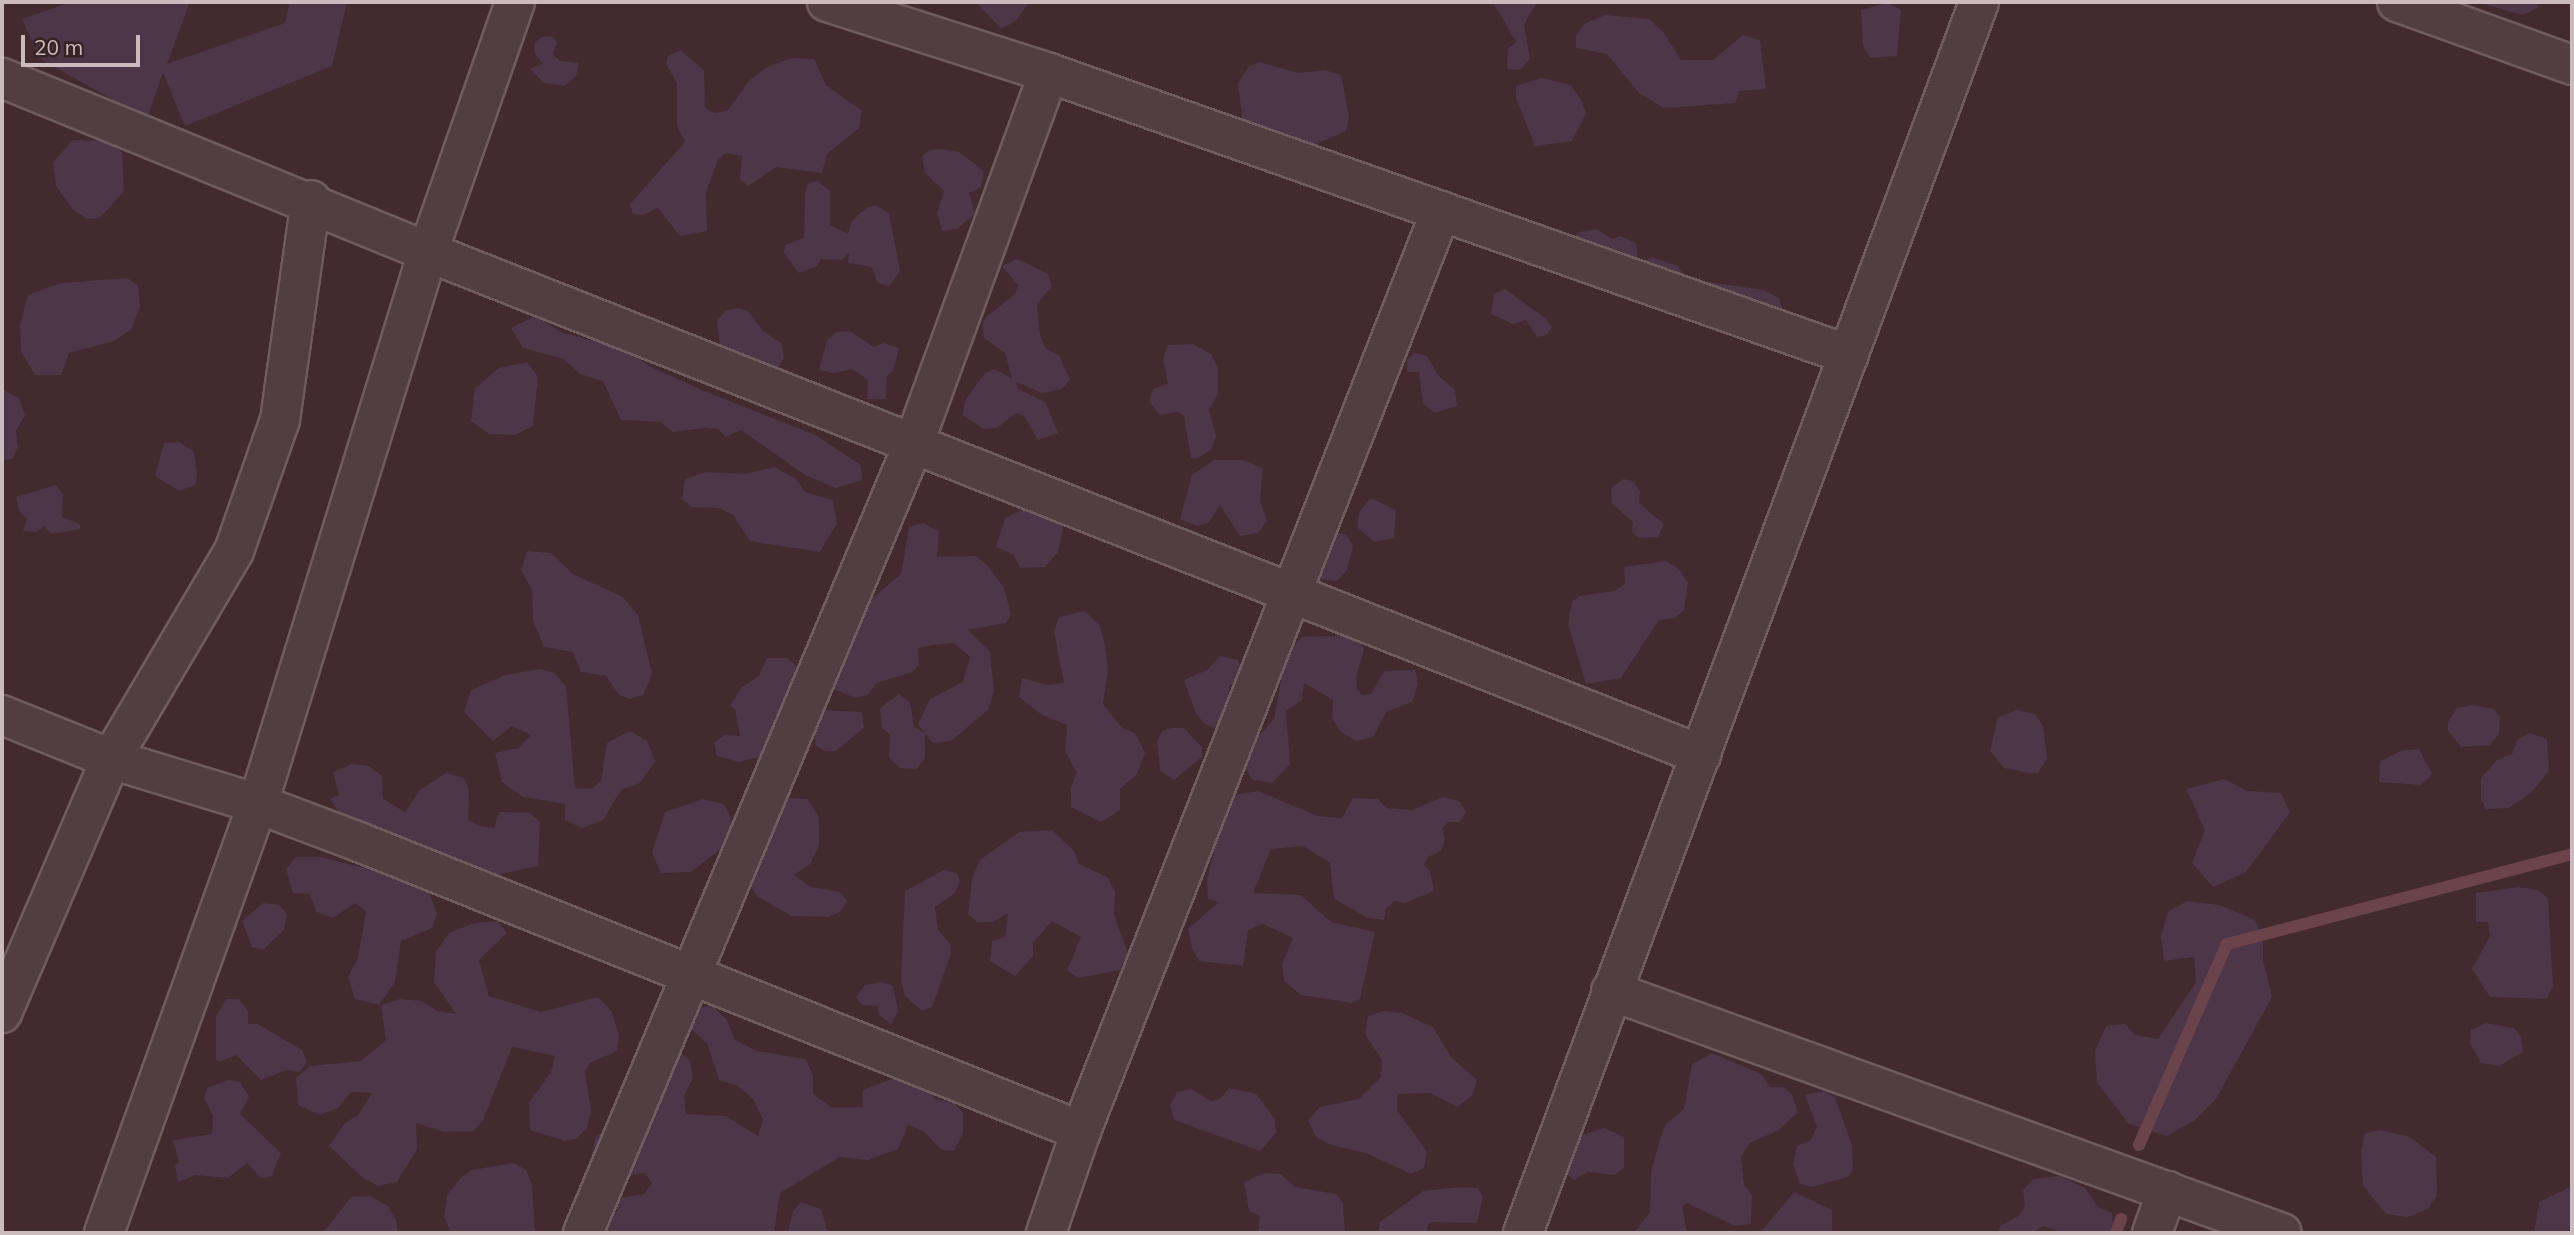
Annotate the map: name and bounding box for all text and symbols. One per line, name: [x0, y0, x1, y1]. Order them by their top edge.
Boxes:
scale bar: [24, 21, 144, 65]
text: 20 m: [34, 34, 83, 60]

